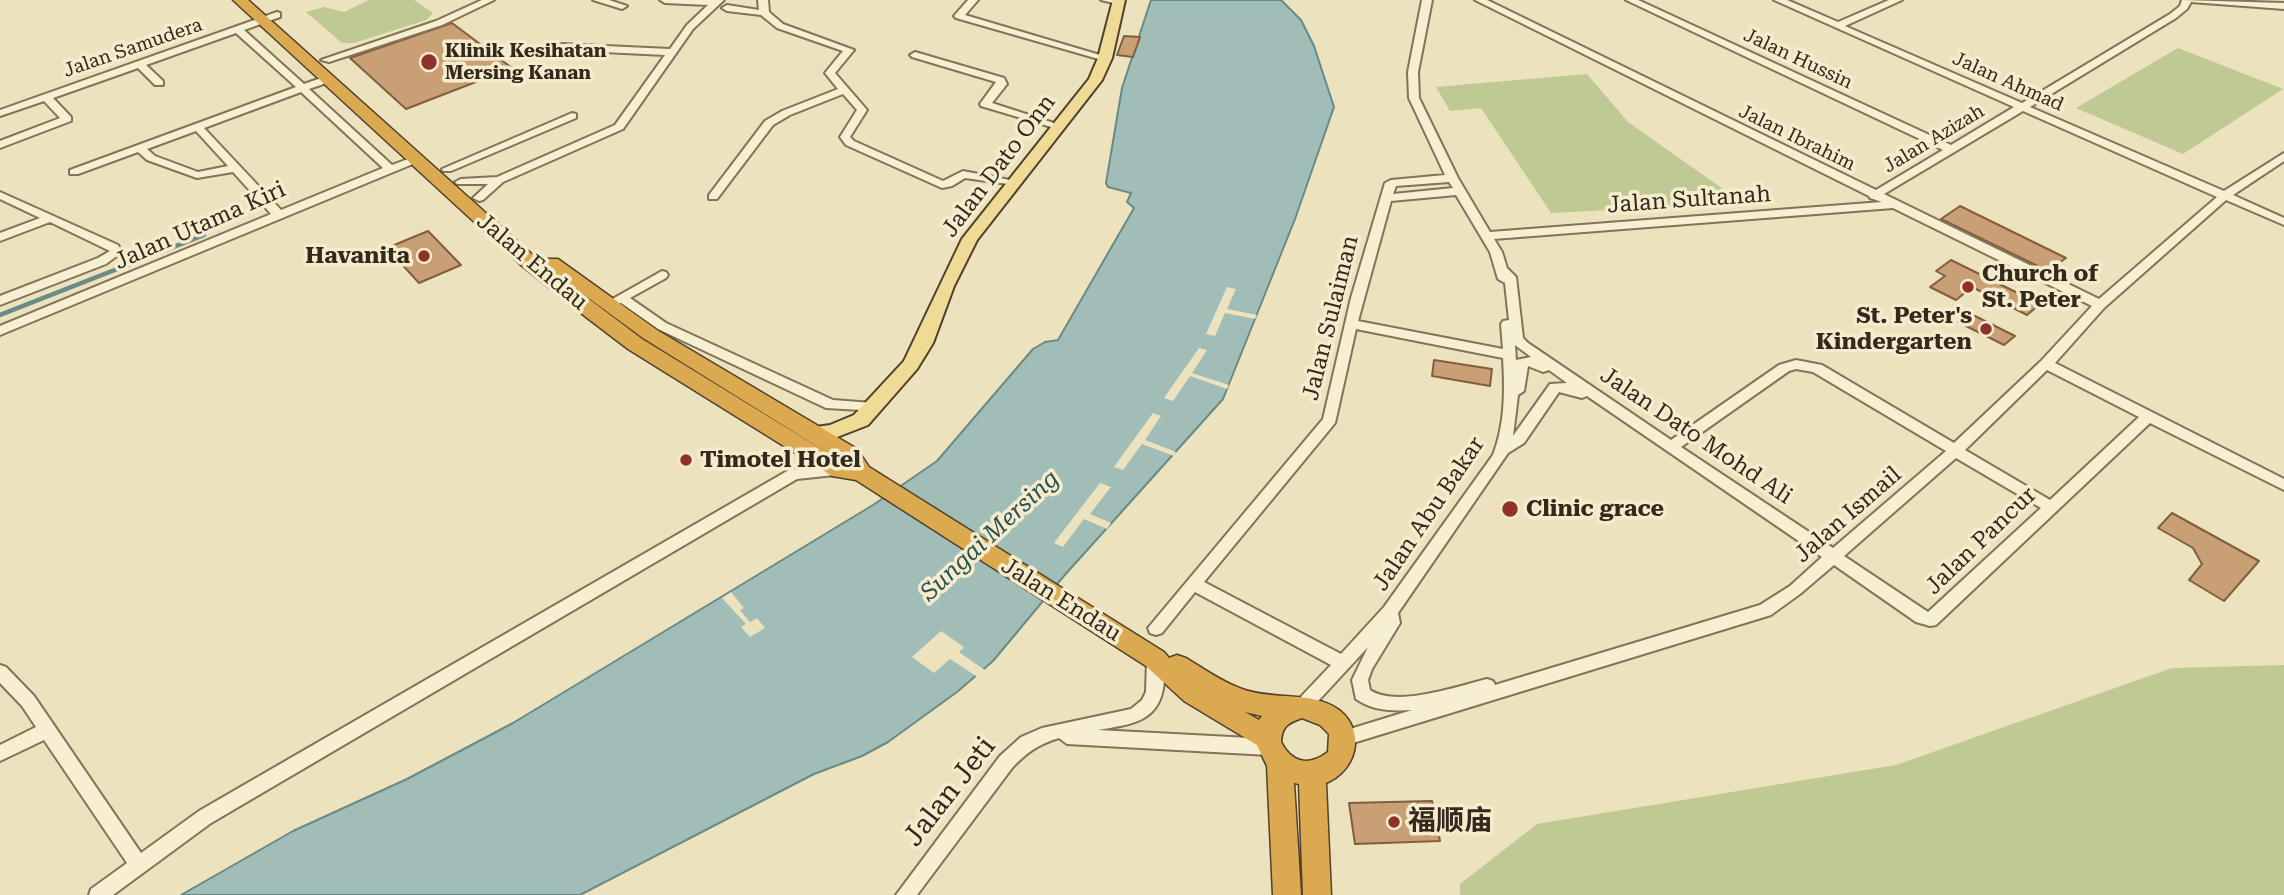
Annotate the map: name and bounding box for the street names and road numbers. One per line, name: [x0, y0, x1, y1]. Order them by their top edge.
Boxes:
street label: Jalan Samudera: [60, 14, 206, 82]
street label: Jalan Hussin: [1740, 24, 1856, 94]
street label: Jalan Ahmad: [1949, 47, 2067, 117]
street label: Jalan Dato Onn: [936, 89, 1062, 243]
street label: Jalan Ibrahim: [1735, 100, 1859, 176]
street label: Jalan Azizah: [1879, 100, 1989, 178]
street label: Jalan Utama Kiri: [110, 176, 290, 276]
street label: Jalan Sultanah: [1606, 181, 1772, 219]
street label: Jalan Endau: [471, 208, 593, 316]
street label: Jalan Sulaiman: [1297, 233, 1365, 403]
street label: Jalan Dato Mohd Ali: [1595, 362, 1797, 510]
street label: Jalan Abu Bakar: [1367, 432, 1491, 596]
street label: Jalan Ismail: [1789, 461, 1907, 569]
street label: Jalan Pancur: [1920, 481, 2042, 601]
street label: Jalan Endau: [996, 552, 1126, 648]
street label: Jalan Jeti: [897, 731, 1003, 853]

